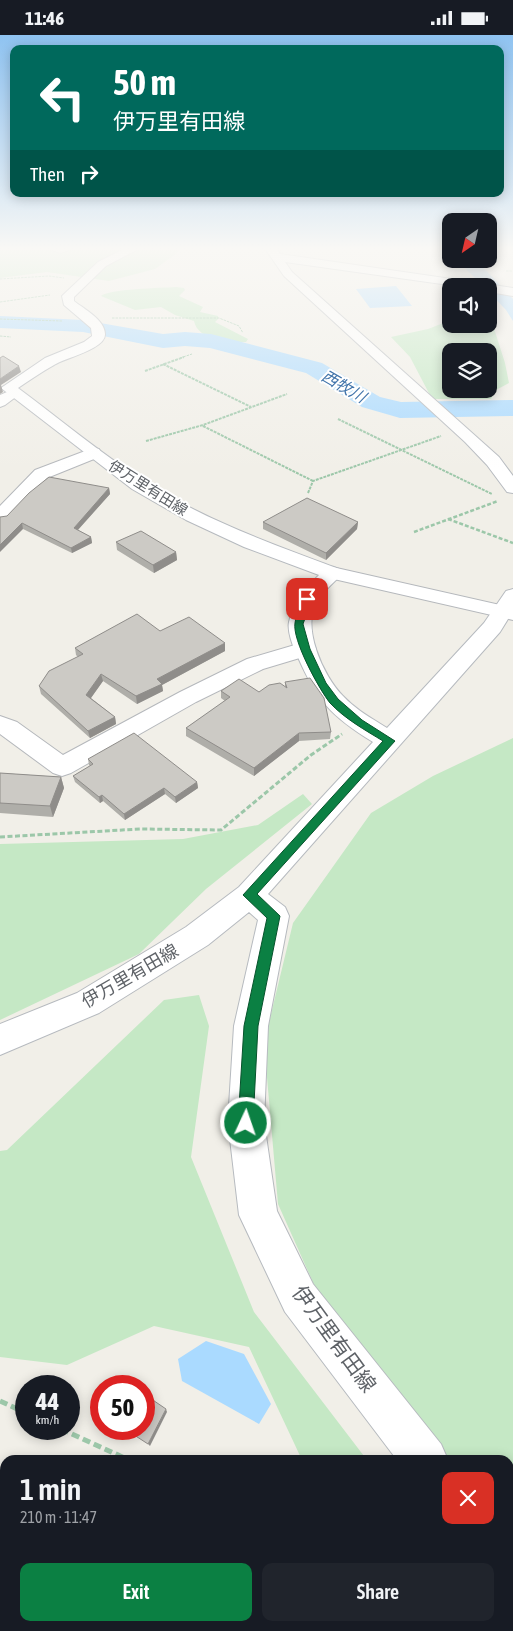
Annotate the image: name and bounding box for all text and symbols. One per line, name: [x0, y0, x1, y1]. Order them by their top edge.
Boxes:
text: 11:46: [25, 7, 64, 29]
text: 50 m: [113, 62, 176, 102]
icon: left: [30, 65, 95, 130]
text: 伊万里有田線: [113, 108, 245, 134]
icon: right: [75, 160, 103, 188]
text: Then: [30, 163, 65, 185]
north arrow: [442, 213, 498, 267]
map controls: [442, 213, 497, 398]
button: sound: [442, 278, 497, 333]
button: layers: [442, 343, 497, 398]
water label: 西牧川: [319, 366, 371, 407]
street label: 伊万里有田線: [106, 457, 191, 519]
pin: [286, 578, 328, 620]
icon: arrive: [293, 585, 321, 613]
street label: 伊万里有田線: [78, 939, 182, 1012]
position arrow: [219, 1096, 271, 1148]
street label: 伊万里有田線: [288, 1280, 382, 1396]
speed limit sign: 50: [90, 1375, 155, 1440]
text: 44: [36, 1387, 59, 1415]
text: km/h: [36, 1413, 59, 1427]
text: 1 min: [20, 1472, 81, 1506]
button: close: [442, 1472, 494, 1524]
text: 210 m · 11:47: [20, 1508, 97, 1526]
button: Exit: [20, 1563, 252, 1621]
button: Share: [262, 1563, 494, 1621]

